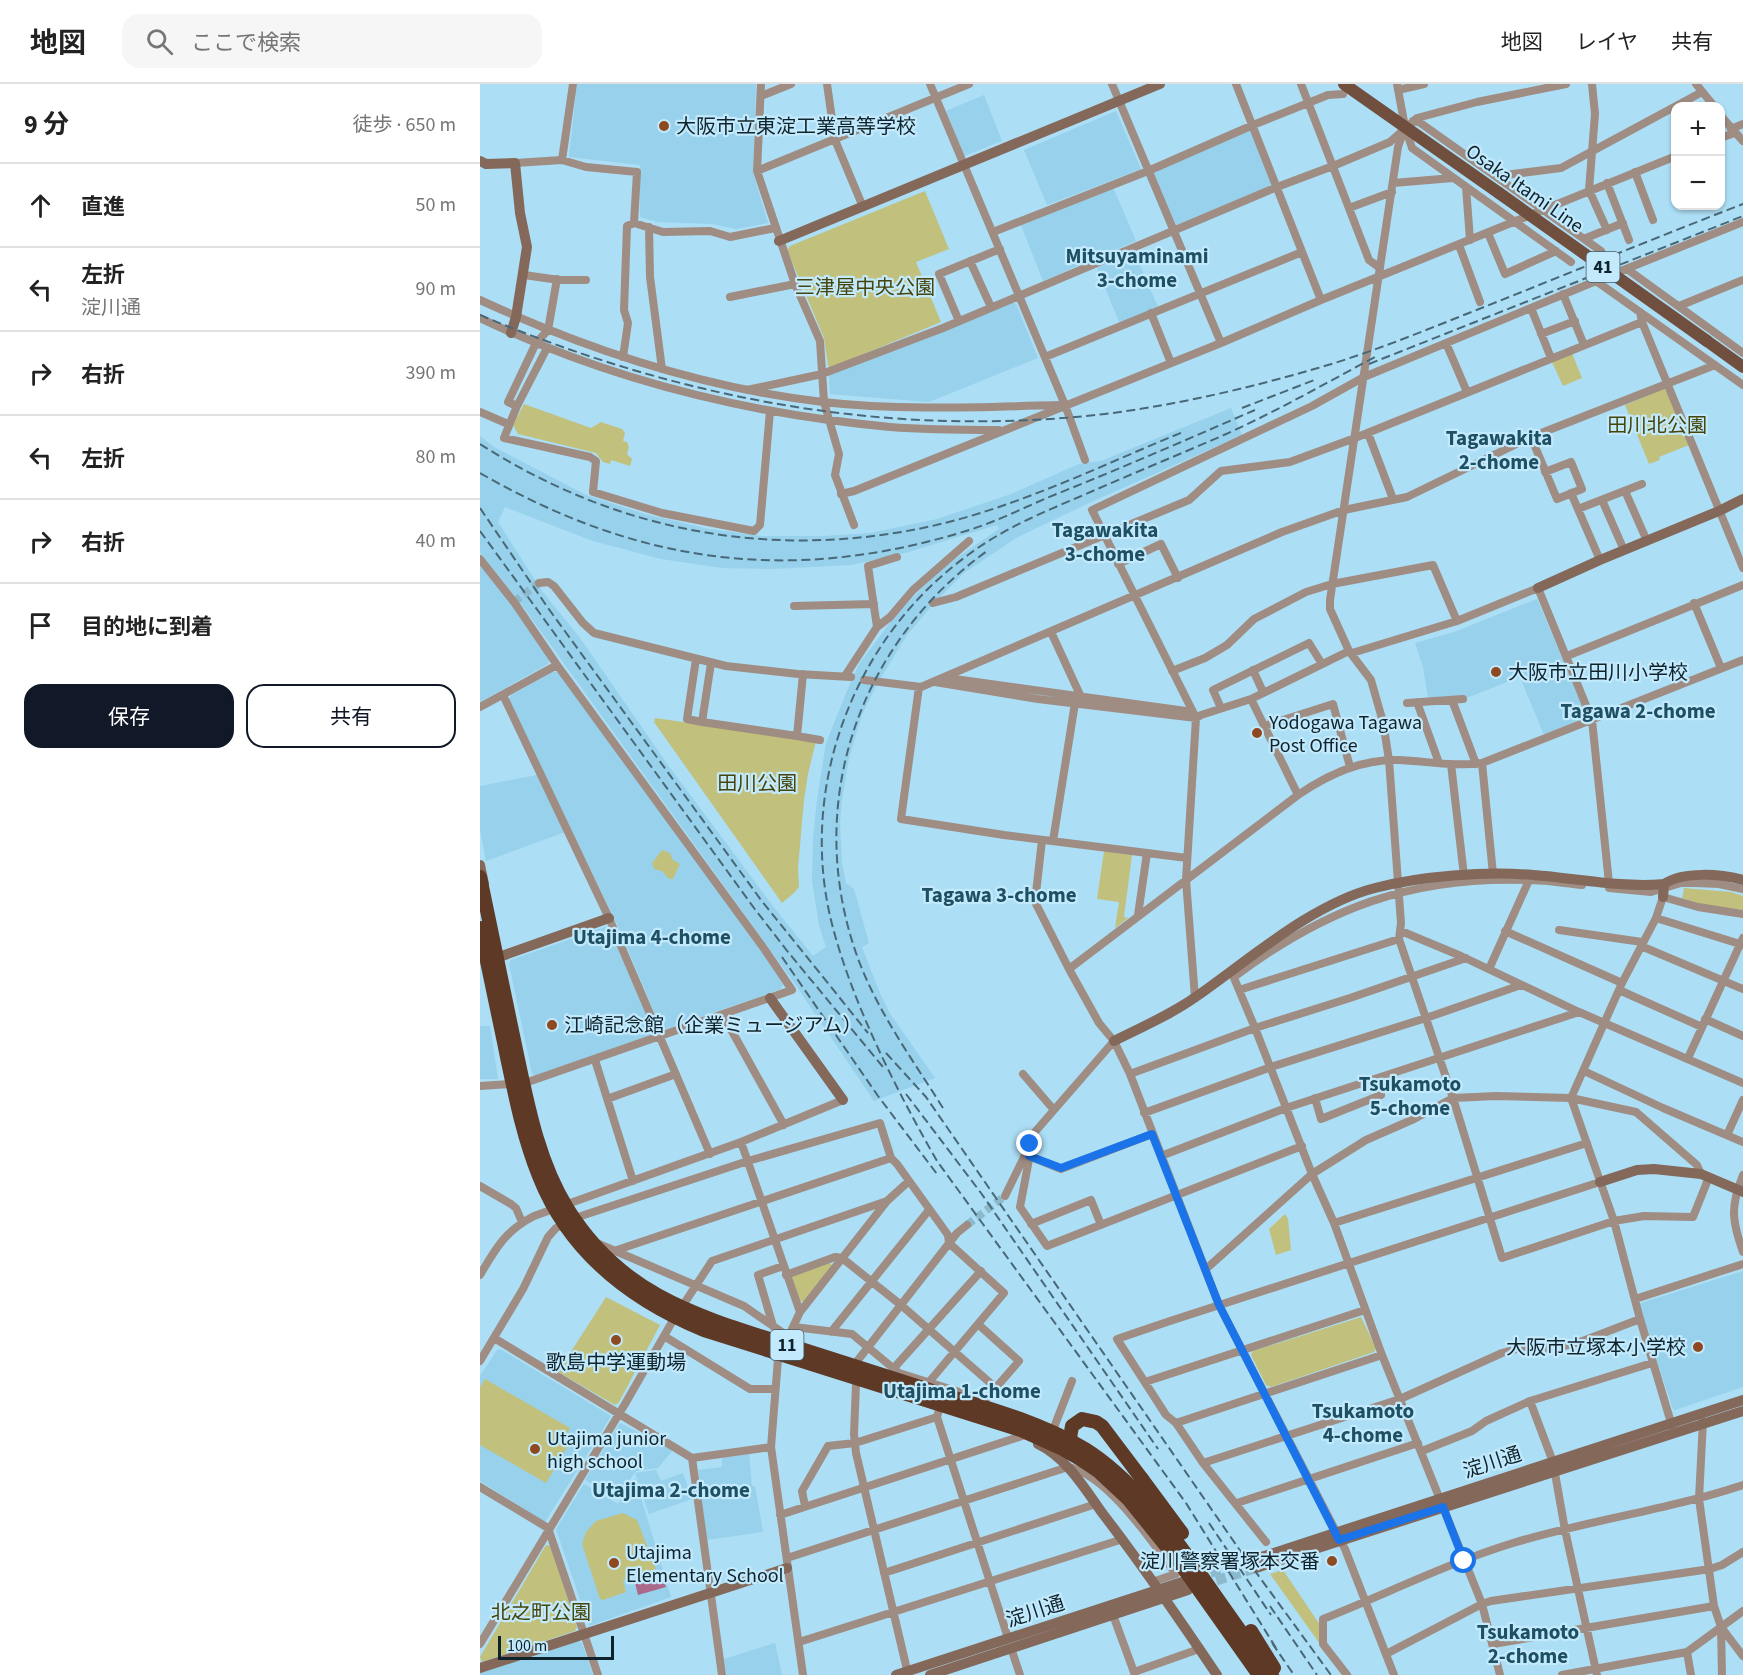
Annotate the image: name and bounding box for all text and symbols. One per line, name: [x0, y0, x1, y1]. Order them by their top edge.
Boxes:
search box: [122, 14, 542, 68]
text: 地図: [30, 23, 86, 63]
icon: search: [143, 25, 176, 58]
text: ここで検索: [191, 27, 301, 59]
text: 地図: [1501, 27, 1543, 57]
text: レイヤ: [1576, 27, 1638, 57]
text: 共有: [1671, 27, 1713, 57]
map controls: [1671, 102, 1725, 210]
button: +: [1671, 102, 1725, 156]
text: 9 分: [24, 106, 69, 143]
text: 徒歩 · 650 m: [353, 111, 456, 139]
place label: 大阪市立東淀工業高等学校: [676, 113, 916, 141]
marker: 大阪市立東淀工業高等学校: [657, 119, 671, 133]
street label: Osaka Itami Line: [1460, 138, 1589, 240]
button: −: [1671, 156, 1725, 210]
icon: ahead: [24, 189, 57, 222]
text: 直進: [81, 191, 125, 223]
text: 50 m: [416, 191, 456, 219]
district label: Mitsuyaminami 3-chome: [1065, 241, 1209, 295]
road number: 41: [1586, 252, 1620, 282]
text: 左折: [81, 259, 125, 291]
icon: left: [24, 273, 57, 306]
park label: 三津屋中央公園: [795, 274, 935, 302]
text: 90 m: [416, 275, 456, 303]
text: 淀川通: [81, 294, 141, 322]
icon: right: [24, 357, 57, 390]
text: 右折: [81, 359, 125, 391]
text: 390 m: [406, 359, 456, 387]
park label: 田川北公園: [1607, 412, 1707, 440]
district label: Tagawakita 2-chome: [1446, 423, 1552, 477]
icon: left: [24, 441, 57, 474]
text: 左折: [81, 443, 125, 475]
text: 80 m: [416, 443, 456, 471]
district label: Tagawakita 3-chome: [1052, 515, 1158, 569]
icon: right: [24, 525, 57, 558]
text: 右折: [81, 527, 125, 559]
text: 40 m: [416, 527, 456, 555]
icon: arrive: [24, 609, 57, 642]
text: 目的地に到着: [81, 611, 213, 643]
place label: 大阪市立田川小学校: [1508, 659, 1688, 687]
marker: 大阪市立田川小学校: [1489, 665, 1503, 679]
button: 保存: [24, 684, 234, 748]
button: 共有: [246, 684, 456, 748]
district label: Tagawa 2-chome: [1560, 696, 1716, 726]
place label: Yodogawa Tagawa Post Office: [1268, 709, 1422, 760]
marker: Yodogawa Tagawa Post Office: [1250, 726, 1264, 740]
park label: 田川公園: [717, 770, 797, 798]
district label: Tagawa 3-chome: [921, 880, 1077, 910]
district label: Utajima 4-chome: [573, 922, 731, 952]
place label: 江崎記念館（企業ミュージアム）: [564, 1012, 862, 1040]
marker: 江崎記念館（企業ミュージアム）: [545, 1018, 559, 1032]
district label: Tsukamoto 5-chome: [1359, 1069, 1461, 1123]
route end: [1016, 1130, 1042, 1156]
road number: 11: [770, 1330, 804, 1360]
marker: 歌島中学運動場: [609, 1333, 623, 1347]
place label: 大阪市立塚本小学校: [1506, 1334, 1686, 1362]
marker: 大阪市立塚本小学校: [1691, 1340, 1705, 1354]
place label: 歌島中学運動場: [546, 1349, 686, 1377]
district label: Utajima 1-chome: [883, 1376, 1041, 1406]
district label: Tsukamoto 4-chome: [1312, 1396, 1414, 1450]
place label: Utajima junior high school: [547, 1425, 666, 1476]
street label: 淀川通: [1459, 1440, 1525, 1486]
marker: Utajima junior high school: [528, 1442, 542, 1456]
district label: Utajima 2-chome: [592, 1475, 750, 1505]
place label: Utajima Elementary School: [626, 1539, 784, 1590]
route start: [1450, 1547, 1476, 1573]
place label: 淀川警察署塚本交番: [1140, 1548, 1320, 1576]
marker: 淀川警察署塚本交番: [1325, 1554, 1339, 1568]
marker: Utajima Elementary School: [607, 1556, 621, 1570]
street label: 淀川通: [1002, 1589, 1068, 1635]
park label: 北之町公園: [491, 1599, 591, 1627]
district label: Tsukamoto 2-chome: [1477, 1617, 1579, 1671]
scale bar: [498, 1633, 614, 1660]
text: 100 m: [507, 1635, 547, 1657]

